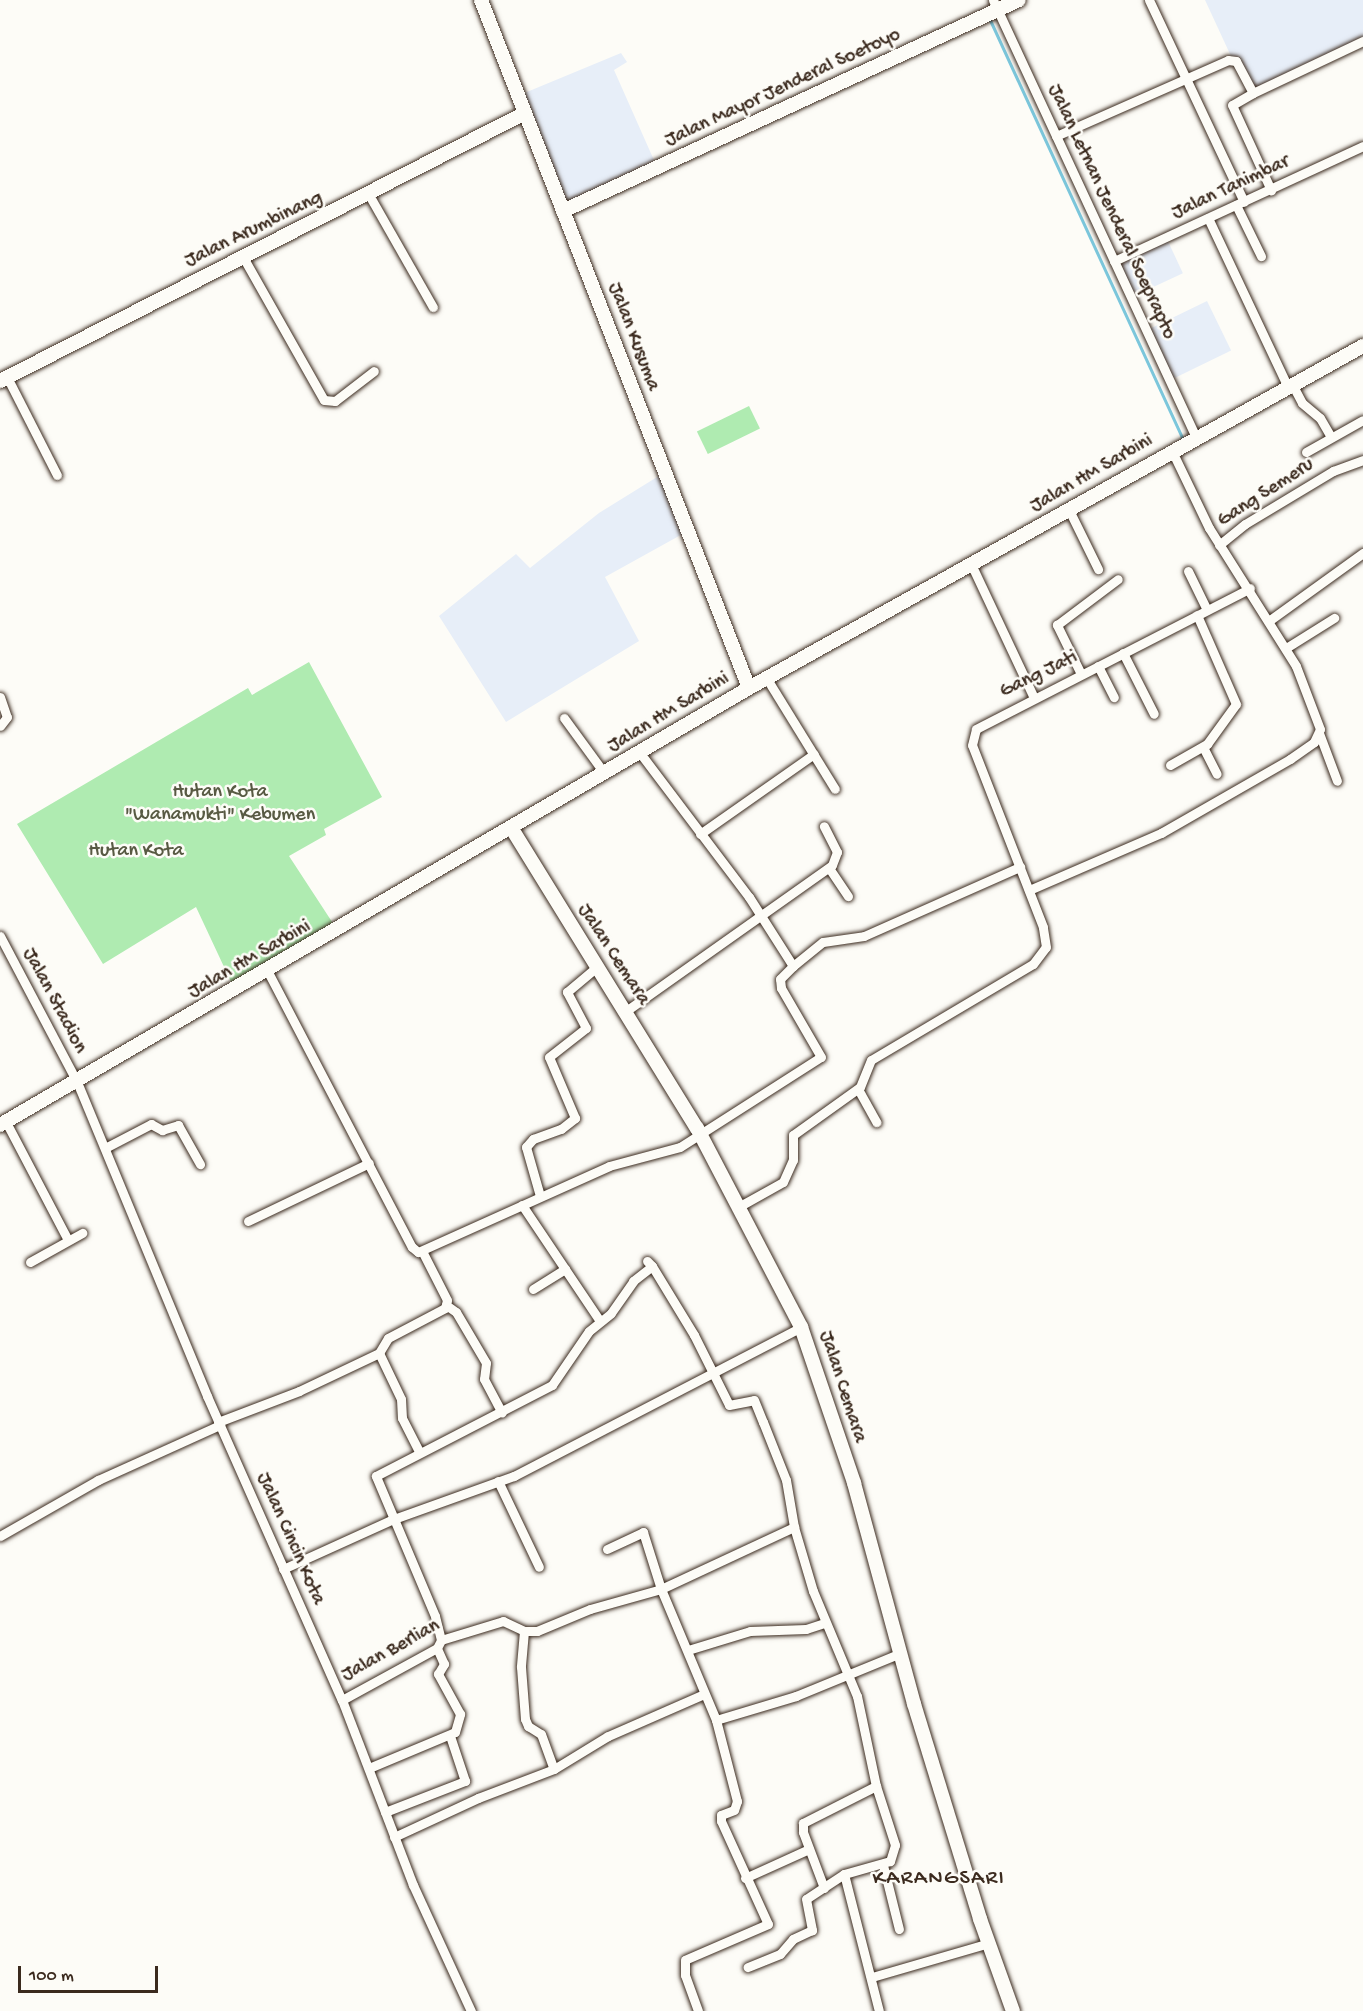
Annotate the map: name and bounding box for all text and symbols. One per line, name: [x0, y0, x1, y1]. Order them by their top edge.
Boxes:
street label: Jalan Mayor Jenderal Soetoyo: [661, 23, 905, 153]
street label: Jalan Letnan Jenderal Soeprapto: [1041, 81, 1181, 343]
street label: Jalan Tanimbar: [1168, 150, 1294, 226]
street label: Jalan Arumbinang: [181, 186, 327, 274]
street label: Jalan Kusuma: [601, 280, 665, 394]
street label: Jalan HM Sarbini: [1026, 429, 1158, 519]
street label: Gang Semeru: [1213, 453, 1319, 533]
street label: Gang Jati: [996, 646, 1082, 704]
street label: Jalan HM Sarbini: [604, 667, 734, 759]
park label: Hutan Kota "Wanamukti" Kebumen: [125, 780, 315, 827]
park label: Hutan Kota: [89, 839, 183, 863]
street label: Jalan Cemara: [571, 900, 655, 1010]
street label: Jalan HM Sarbini: [184, 915, 316, 1005]
street label: Jalan Stadion: [16, 944, 92, 1058]
street label: Jalan Cemara: [813, 1328, 871, 1446]
street label: Jalan Cincin Kota: [250, 1469, 330, 1609]
street label: Jalan Berlian: [338, 1614, 444, 1688]
district label: KARANGSARI: [873, 1867, 1005, 1893]
scale bar: [21, 1954, 160, 1992]
text: 100 m: [29, 1966, 74, 1987]

